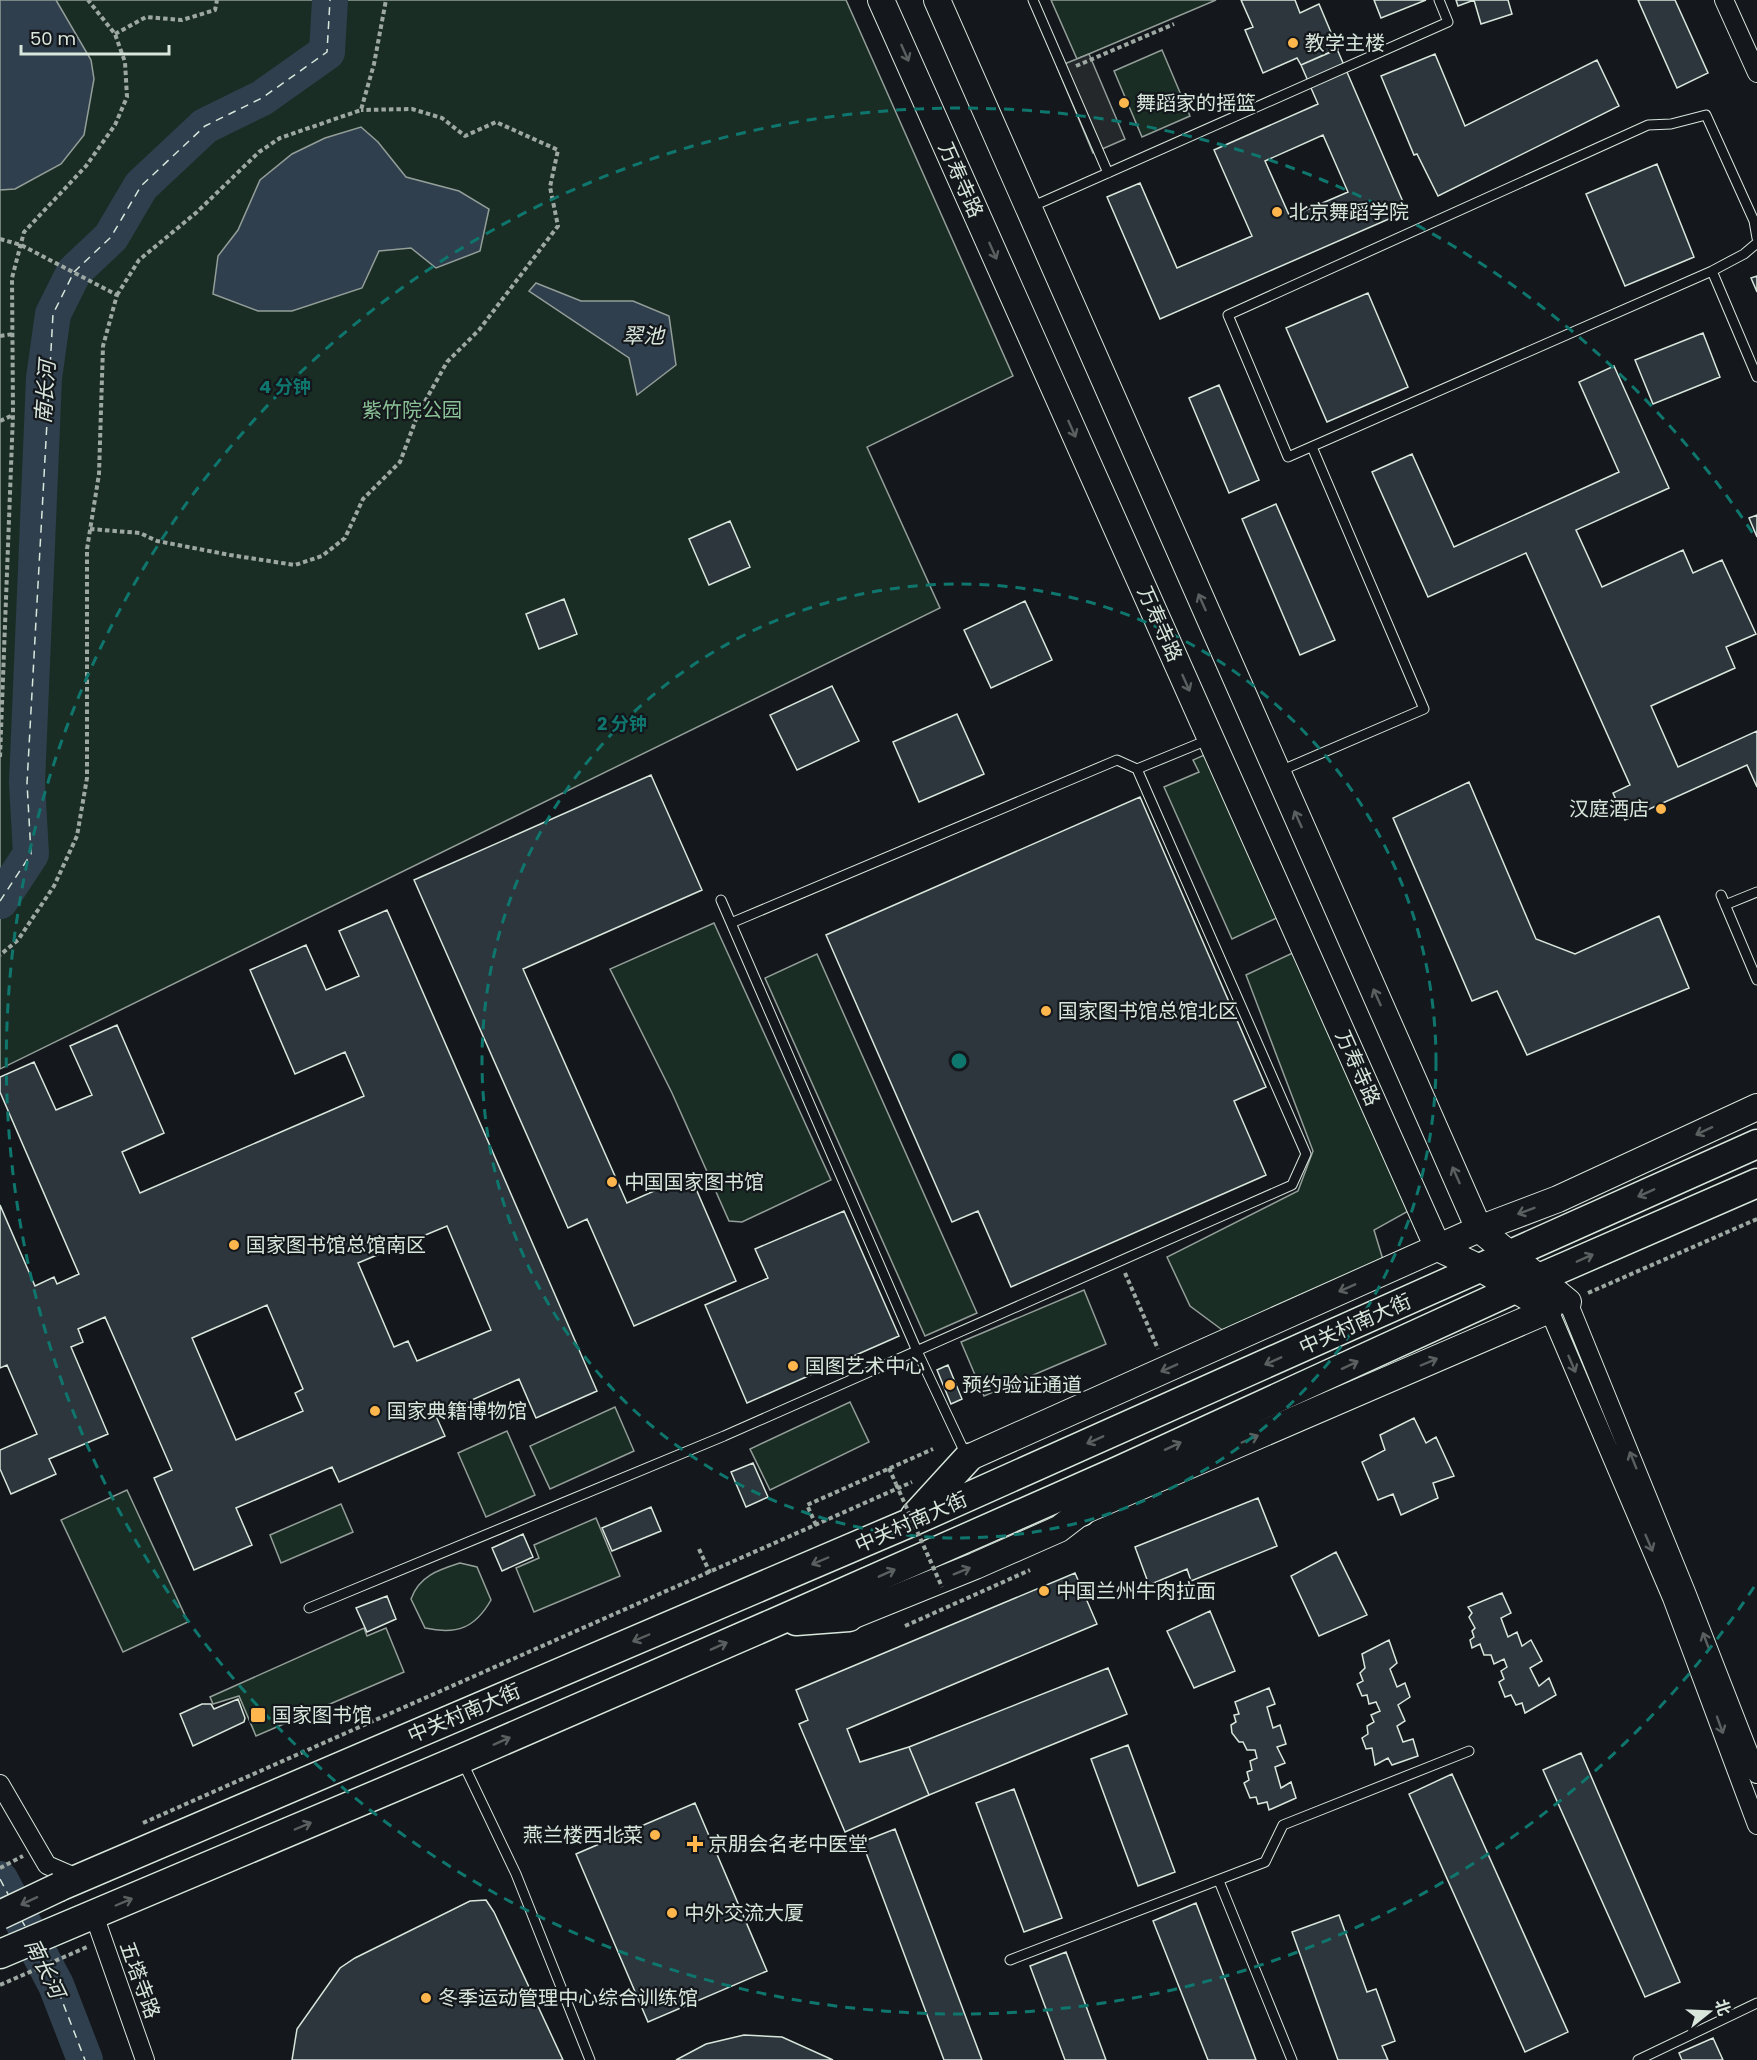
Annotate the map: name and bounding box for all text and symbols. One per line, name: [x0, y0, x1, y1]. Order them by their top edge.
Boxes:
scale bar: [21, 18, 170, 56]
text: 50 m: [30, 26, 76, 51]
place label: 教学主楼: [1305, 29, 1385, 57]
marker: 教学主楼: [1286, 36, 1300, 50]
one-way arrow: [899, 44, 911, 62]
place label: 舞蹈家的摇篮: [1136, 89, 1256, 117]
marker: 舞蹈家的摇篮: [1117, 96, 1131, 110]
street label: 万寿寺路: [932, 138, 990, 222]
place label: 北京舞蹈学院: [1289, 198, 1409, 226]
marker: 北京舞蹈学院: [1270, 205, 1284, 219]
one-way arrow: [987, 241, 999, 259]
water label: 翠池: [622, 321, 666, 350]
water label: 南长河: [28, 356, 62, 424]
text: 4 分钟: [259, 374, 311, 399]
park label: 紫竹院公园: [362, 396, 462, 424]
one-way arrow: [1067, 419, 1079, 437]
street label: 万寿寺路: [1131, 582, 1189, 666]
one-way arrow: [1196, 593, 1208, 611]
one-way arrow: [1181, 674, 1192, 692]
text: 2 分钟: [597, 711, 647, 736]
place label: 汉庭酒店: [1569, 795, 1649, 823]
marker: 汉庭酒店: [1654, 802, 1668, 816]
one-way arrow: [1292, 810, 1303, 828]
one-way arrow: [1371, 988, 1382, 1007]
place label: 国家图书馆总馆北区: [1058, 997, 1238, 1025]
marker: 国家图书馆总馆北区: [1039, 1004, 1053, 1018]
street label: 万寿寺路: [1329, 1026, 1387, 1110]
centre of rings: [949, 1051, 969, 1071]
one-way arrow: [1695, 1126, 1713, 1138]
one-way arrow: [1449, 1167, 1461, 1185]
place label: 中国国家图书馆: [624, 1168, 764, 1196]
marker: 中国国家图书馆: [605, 1175, 619, 1189]
one-way arrow: [1637, 1188, 1656, 1199]
one-way arrow: [1517, 1206, 1536, 1217]
place label: 国家图书馆总馆南区: [246, 1231, 426, 1259]
marker: 国家图书馆总馆南区: [227, 1238, 241, 1252]
one-way arrow: [1576, 1252, 1594, 1263]
one-way arrow: [1338, 1284, 1356, 1295]
street label: 中关村南大街: [1294, 1287, 1416, 1361]
place label: 国图艺术中心: [805, 1352, 925, 1380]
one-way arrow: [1567, 1354, 1578, 1373]
one-way arrow: [1264, 1356, 1282, 1367]
one-way arrow: [1420, 1356, 1438, 1367]
marker: 国图艺术中心: [786, 1359, 800, 1373]
one-way arrow: [1341, 1359, 1359, 1370]
one-way arrow: [1160, 1363, 1179, 1374]
place label: 预约验证通道: [962, 1371, 1082, 1399]
marker: 预约验证通道: [943, 1378, 957, 1392]
place label: 国家典籍博物馆: [387, 1397, 527, 1425]
marker: 国家典籍博物馆: [368, 1404, 382, 1418]
one-way arrow: [1241, 1433, 1259, 1444]
one-way arrow: [1086, 1435, 1105, 1446]
one-way arrow: [1163, 1440, 1181, 1451]
one-way arrow: [1627, 1452, 1638, 1470]
street label: 中关村南大街: [850, 1485, 972, 1559]
one-way arrow: [1644, 1534, 1655, 1552]
one-way arrow: [812, 1556, 830, 1567]
one-way arrow: [952, 1565, 971, 1576]
one-way arrow: [877, 1567, 895, 1578]
place label: 中国兰州牛肉拉面: [1056, 1577, 1216, 1605]
marker: 中国兰州牛肉拉面: [1037, 1584, 1051, 1598]
one-way arrow: [1699, 1632, 1710, 1651]
one-way arrow: [632, 1633, 650, 1644]
one-way arrow: [710, 1640, 728, 1652]
street label: 中关村南大街: [403, 1677, 525, 1749]
place label: 国家图书馆: [272, 1701, 372, 1729]
marker: 国家图书馆: [249, 1706, 267, 1724]
one-way arrow: [1715, 1715, 1726, 1734]
one-way arrow: [492, 1735, 511, 1746]
one-way arrow: [294, 1820, 312, 1831]
place label: 燕兰楼西北菜: [523, 1821, 643, 1849]
marker: 燕兰楼西北菜: [648, 1828, 662, 1842]
place label: 京朋会名老中医堂: [708, 1830, 868, 1858]
marker: 京朋会名老中医堂: [686, 1835, 704, 1853]
one-way arrow: [21, 1895, 39, 1907]
one-way arrow: [114, 1896, 132, 1907]
place label: 中外交流大厦: [684, 1899, 804, 1927]
marker: 中外交流大厦: [665, 1906, 679, 1920]
water label: 南长河: [18, 1933, 74, 2006]
street label: 五塔寺路: [113, 1938, 167, 2022]
north arrow: [1679, 1982, 1739, 2042]
place label: 冬季运动管理中心综合训练馆: [438, 1984, 698, 2012]
marker: 冬季运动管理中心综合训练馆: [419, 1991, 433, 2005]
text: 北: [1709, 1996, 1736, 2019]

